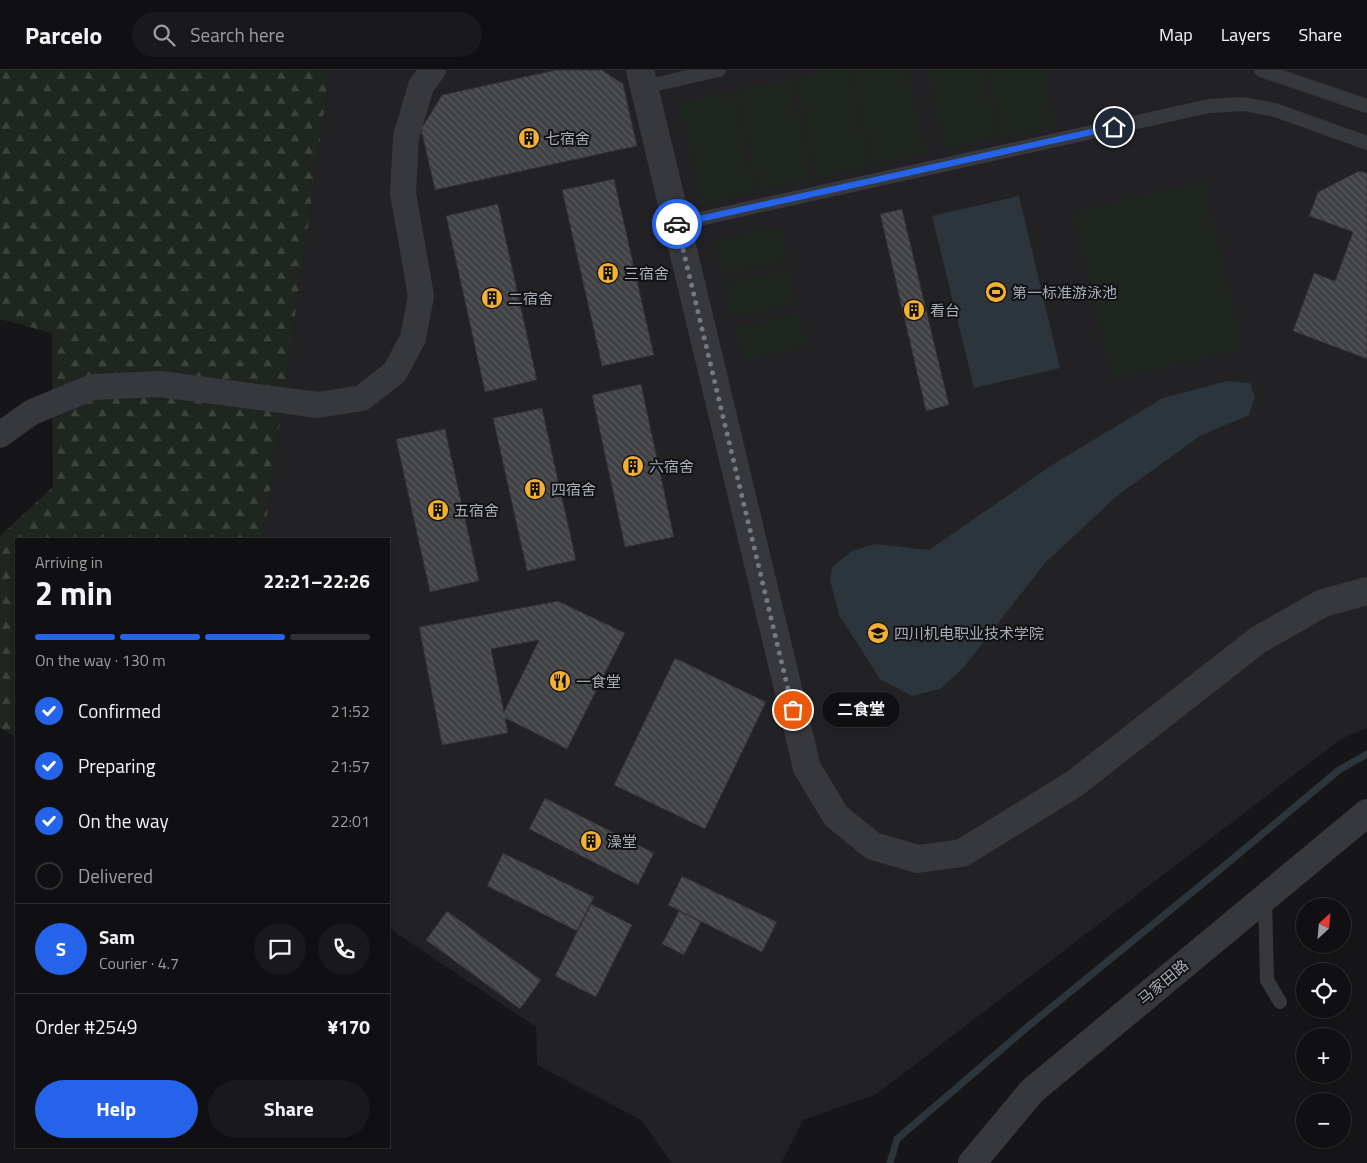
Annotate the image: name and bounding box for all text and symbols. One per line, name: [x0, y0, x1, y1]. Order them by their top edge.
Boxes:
search box: [132, 12, 482, 57]
text: Parcelo: [25, 17, 102, 53]
text: Search here: [190, 20, 285, 49]
icon: search: [150, 21, 178, 49]
text: Map: [1159, 21, 1193, 48]
text: Layers: [1221, 21, 1270, 48]
text: Share: [1298, 21, 1342, 48]
pin: [1093, 106, 1135, 148]
icon: home: [1100, 113, 1128, 141]
building icon: 七宿舍: [517, 126, 541, 150]
place label: 七宿舍: [545, 127, 590, 150]
courier: [652, 199, 702, 249]
icon: car: [663, 210, 691, 238]
building icon: 三宿舍: [596, 261, 620, 285]
place label: 三宿舍: [624, 262, 669, 285]
sports icon: 第一标准游泳池: [984, 280, 1008, 304]
place label: 第一标准游泳池: [1012, 281, 1117, 304]
building icon: 二宿舍: [480, 286, 504, 310]
place label: 二宿舍: [508, 287, 553, 310]
building icon: 看台: [902, 298, 926, 322]
place label: 看台: [930, 299, 960, 322]
building icon: 六宿舍: [621, 454, 645, 478]
place label: 六宿舍: [649, 455, 694, 478]
building icon: 四宿舍: [523, 477, 547, 501]
place label: 四宿舍: [551, 478, 596, 501]
building icon: 五宿舍: [426, 498, 450, 522]
place label: 五宿舍: [454, 499, 499, 522]
text: Arriving in: [35, 550, 103, 574]
text: 22:21–22:26: [263, 566, 370, 595]
text: 2 min: [35, 569, 113, 617]
school or university icon: 四川机电职业技术学院: [866, 621, 890, 645]
place label: 四川机电职业技术学院: [894, 622, 1044, 645]
text: On the way · 130 m: [35, 648, 166, 672]
restaurant icon: 一食堂: [548, 669, 572, 693]
place label: 一食堂: [576, 670, 621, 693]
pin: [772, 689, 814, 731]
callout: 二食堂: [823, 692, 900, 728]
text: Confirmed: [78, 696, 161, 725]
icon: bag: [779, 696, 807, 724]
icon: check: [35, 697, 63, 725]
text: 二食堂: [837, 697, 885, 721]
text: 21:52: [331, 699, 370, 723]
text: Preparing: [78, 751, 155, 780]
icon: check: [35, 752, 63, 780]
text: 21:57: [331, 754, 370, 778]
text: On the way: [78, 806, 169, 835]
icon: check: [35, 807, 63, 835]
text: 22:01: [331, 809, 370, 833]
building icon: 澡堂: [579, 829, 603, 853]
place label: 澡堂: [607, 830, 637, 853]
text: Delivered: [78, 861, 153, 890]
north arrow: [1296, 898, 1351, 952]
map controls: [1296, 898, 1351, 1148]
text: Sam: [99, 922, 135, 951]
button: chat: [254, 923, 306, 975]
button: phone: [318, 923, 370, 975]
text: S: [56, 934, 66, 963]
text: Courier · 4.7: [99, 951, 179, 975]
street label: 马家田路: [1133, 954, 1193, 1010]
button: locate: [1296, 963, 1351, 1018]
text: Order #2549: [35, 1012, 137, 1041]
text: ¥170: [327, 1012, 370, 1041]
button: +: [1296, 1028, 1351, 1083]
button: Help: [35, 1080, 198, 1138]
button: Share: [208, 1080, 370, 1138]
button: −: [1296, 1093, 1351, 1148]

